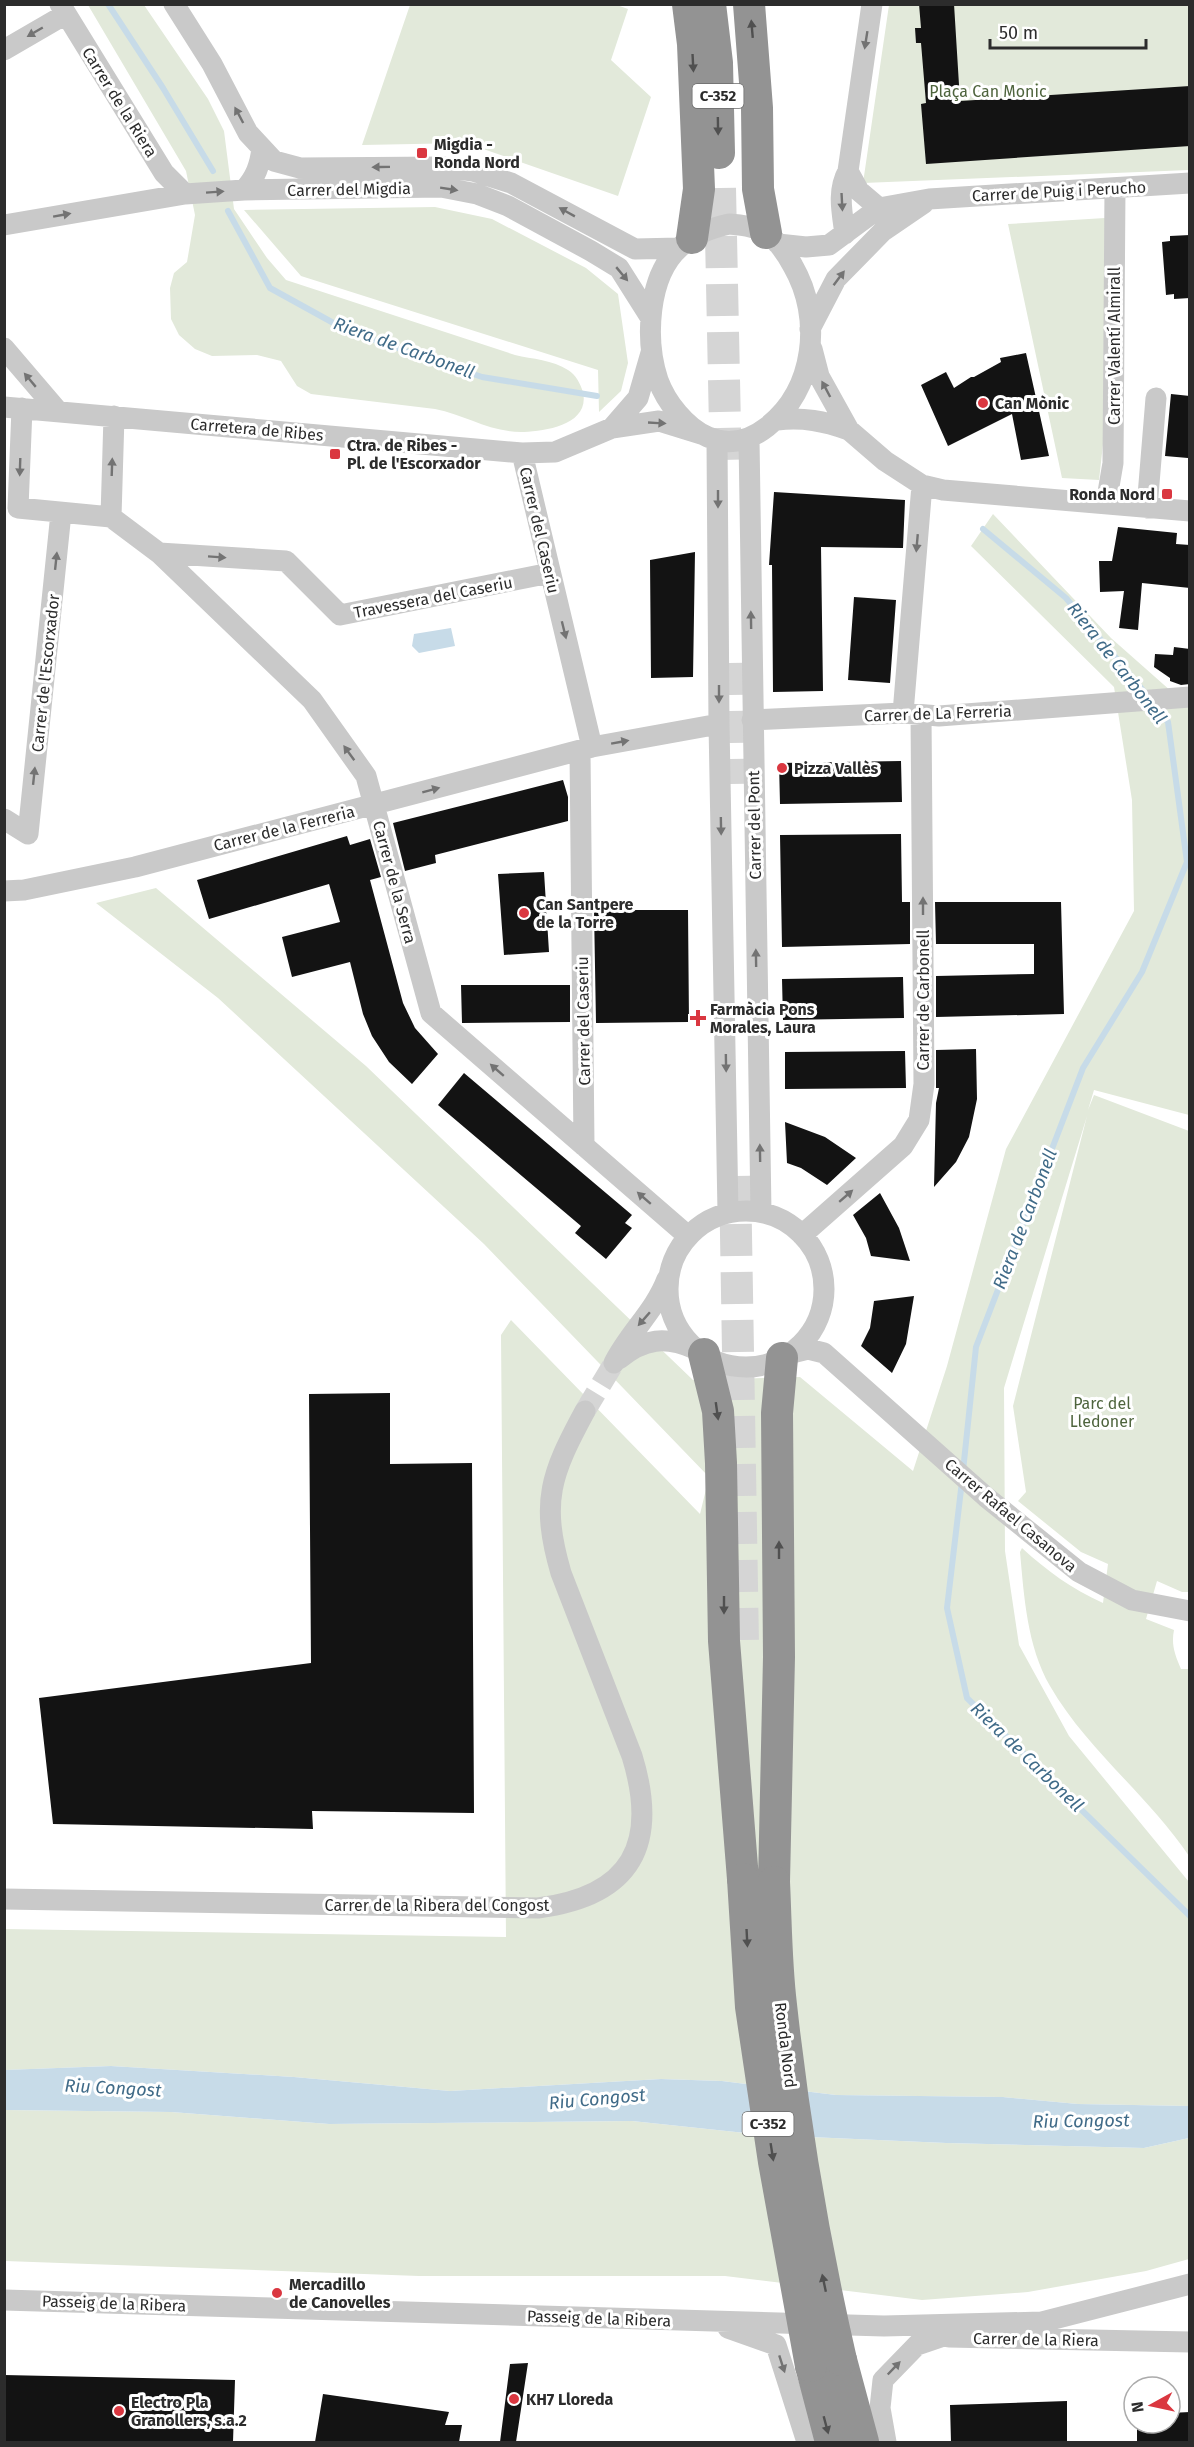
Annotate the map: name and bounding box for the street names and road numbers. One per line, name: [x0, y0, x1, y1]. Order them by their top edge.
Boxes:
street label: Carrer de la Riera: [78, 44, 161, 161]
road number: C-352: [692, 84, 744, 108]
street label: Carrer de Puig i Perucho: [971, 177, 1147, 206]
street label: Carrer del Migdia: [287, 179, 411, 200]
street label: Carrer Valentí Almirall: [1105, 267, 1124, 425]
street label: Carretera de Ribes: [190, 414, 324, 445]
street label: Carrer del Caseriu: [516, 465, 563, 595]
street label: Travessera del Caseriu: [352, 573, 514, 622]
street label: Carrer de l'Escorxador: [28, 592, 63, 753]
street label: Carrer de La Ferreria: [864, 701, 1012, 726]
street label: Carrer del Pont: [744, 770, 765, 880]
street label: Carrer de la Ferreria: [212, 802, 357, 855]
street label: Carrer de la Serra: [369, 819, 420, 946]
street label: Carrer de Carbonell: [914, 929, 933, 1071]
street label: Carrer del Caseriu: [573, 956, 594, 1086]
street label: Carrer Rafael Casanova: [941, 1455, 1081, 1576]
street label: Carrer de la Ribera del Congost: [325, 1896, 550, 1915]
street label: Ronda Nord: [771, 2001, 800, 2089]
road number: C-352: [742, 2112, 794, 2136]
street label: Passeig de la Ribera: [42, 2291, 186, 2316]
street label: Passeig de la Ribera: [527, 2306, 671, 2331]
street label: Carrer de la Riera: [973, 2329, 1099, 2350]

